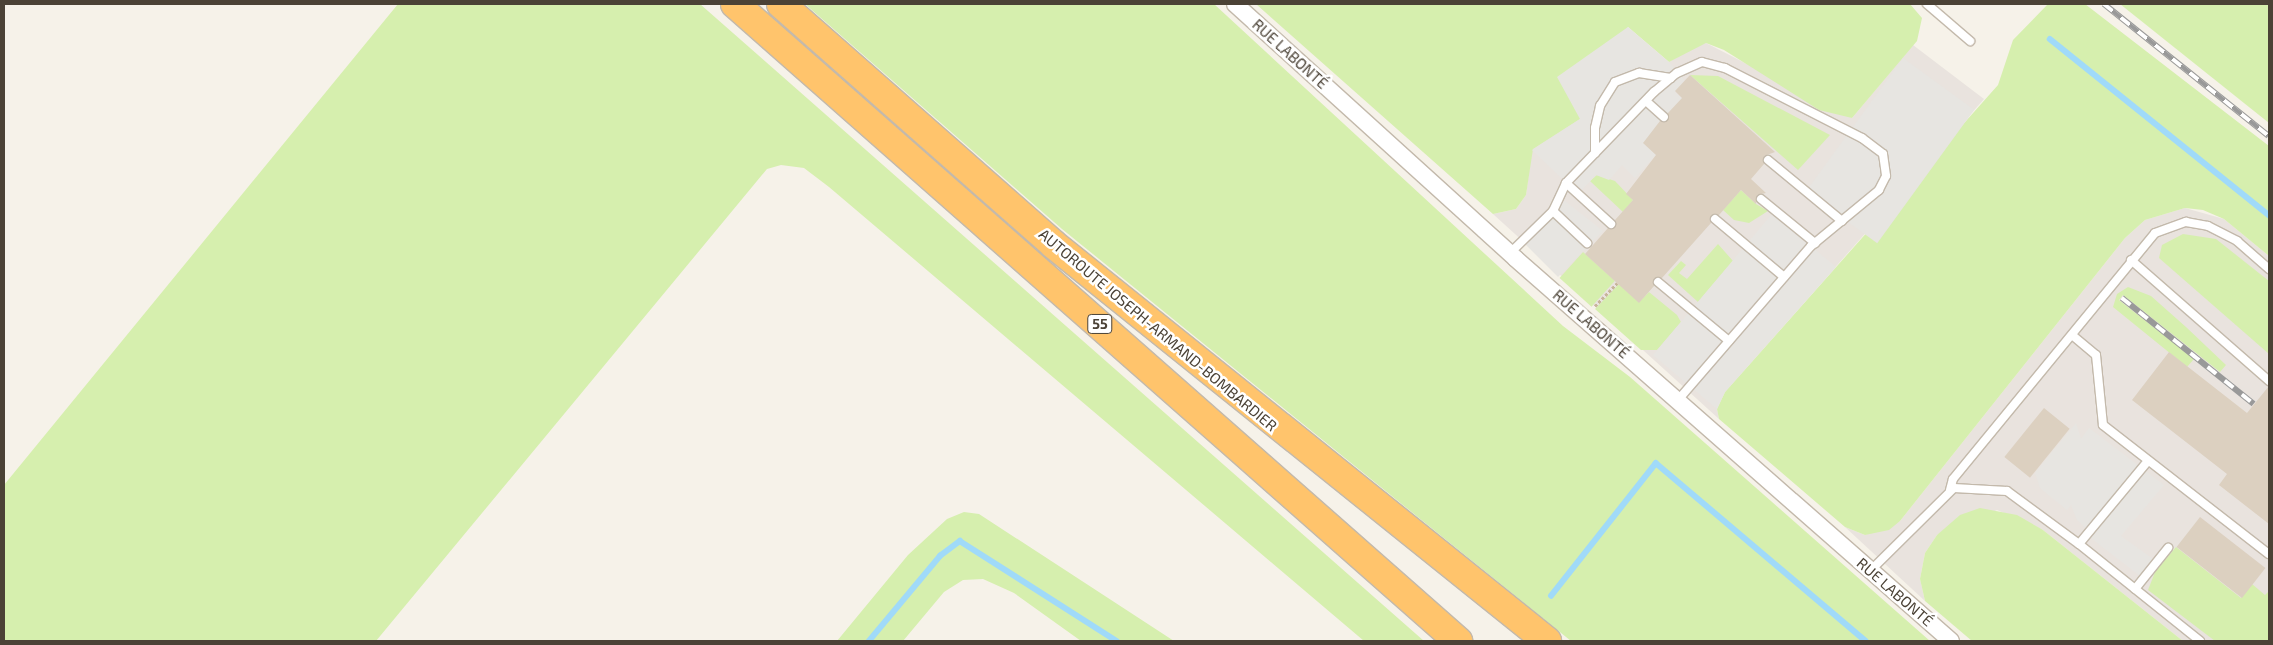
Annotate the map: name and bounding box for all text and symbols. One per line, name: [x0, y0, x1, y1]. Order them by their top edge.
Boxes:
street label: RUE LABONTÉ: [1249, 16, 1331, 92]
street label: AUTOROUTE JOSEPH-ARMAND-BOMBARDIER: [1035, 225, 1281, 435]
street label: RUE LABONTÉ: [1549, 286, 1633, 362]
road number: 55: [1086, 312, 1114, 336]
street label: RUE LABONTÉ: [1853, 554, 1937, 630]

